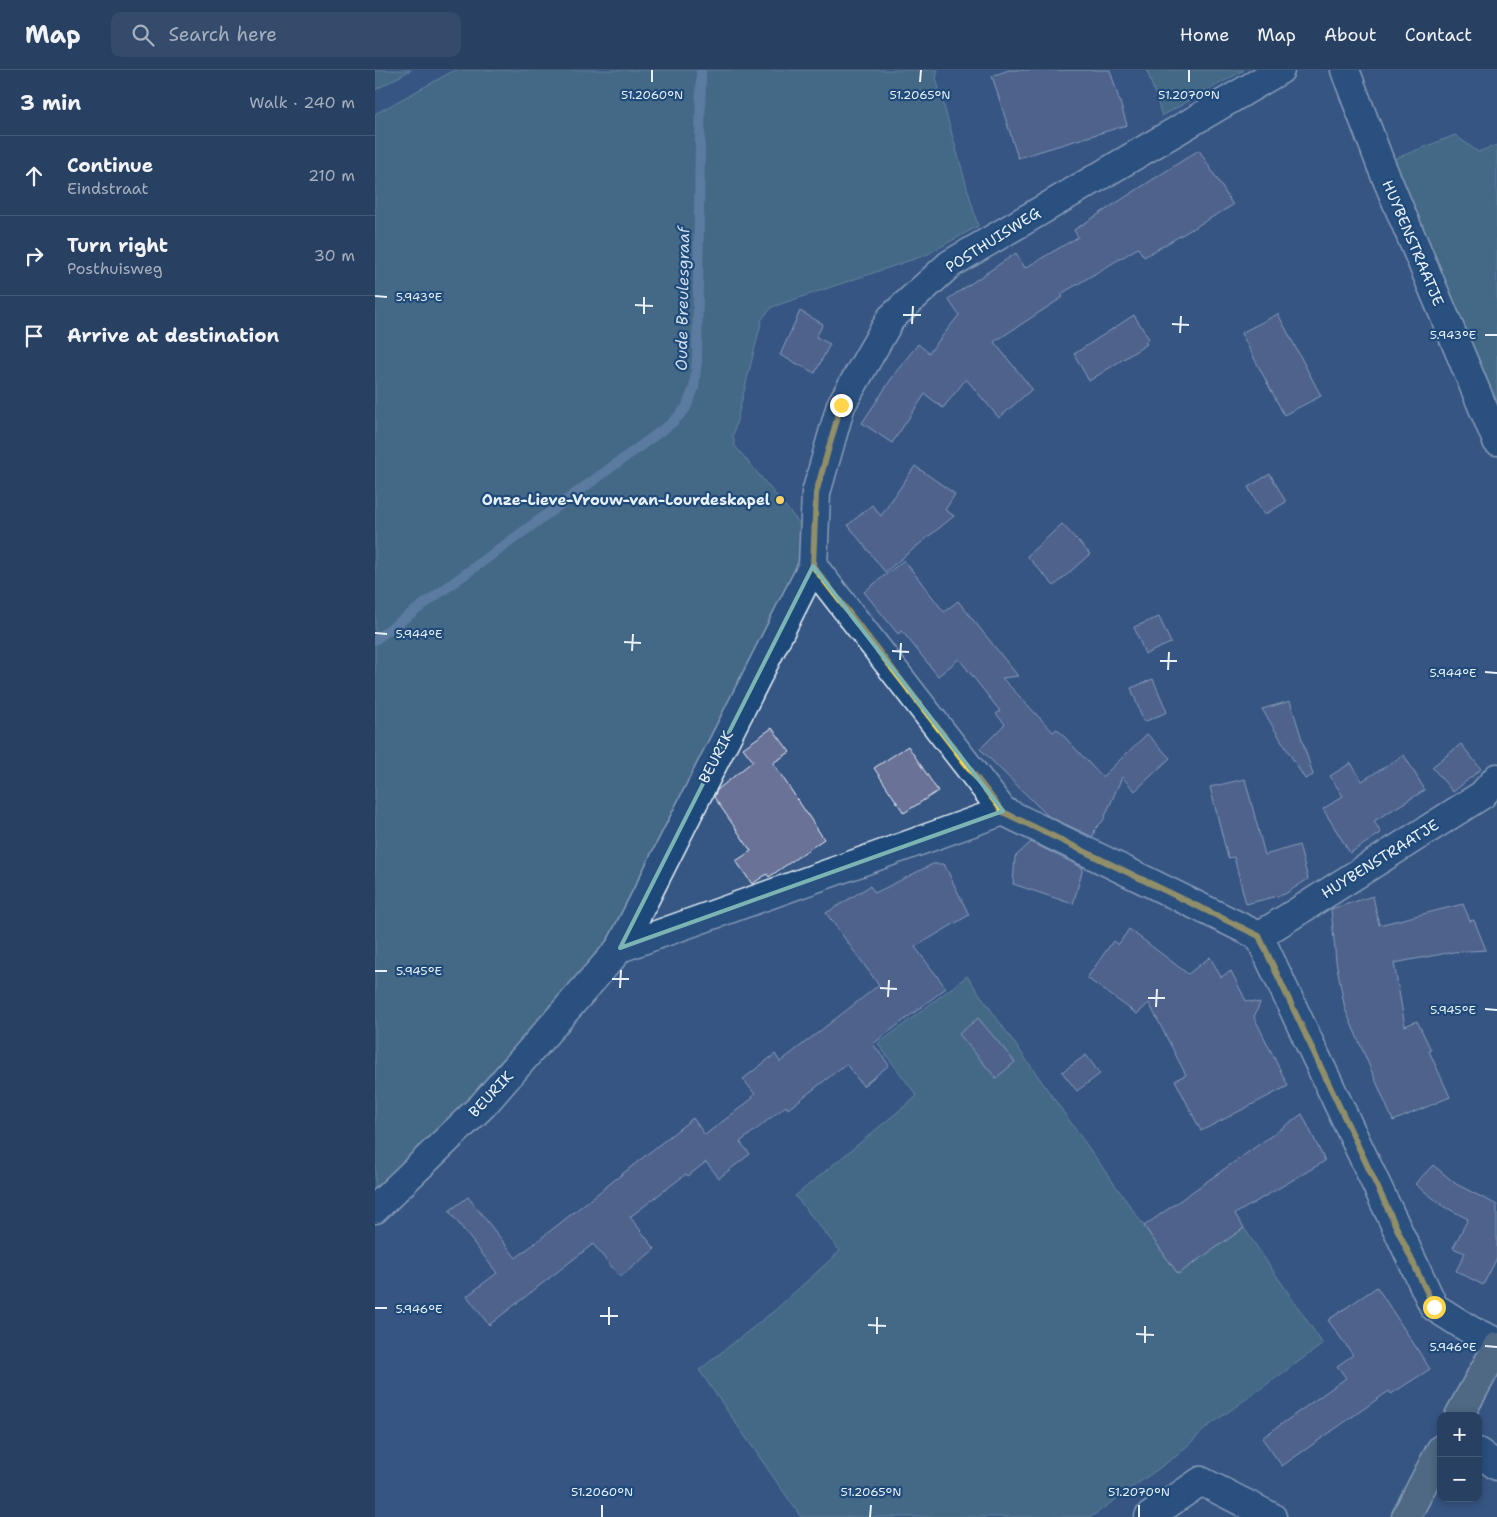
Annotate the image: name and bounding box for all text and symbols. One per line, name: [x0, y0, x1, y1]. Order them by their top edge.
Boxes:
search box: [111, 12, 461, 57]
text: Map: [25, 19, 81, 51]
icon: search: [129, 21, 157, 49]
text: Search here: [169, 22, 277, 47]
text: Home: [1180, 23, 1229, 47]
text: Map: [1257, 23, 1296, 47]
text: About: [1324, 23, 1377, 47]
text: Contact: [1405, 23, 1472, 47]
text: 51.2060°N: [621, 87, 683, 103]
text: 51.2065°N: [890, 87, 950, 103]
text: 51.2070°N: [1158, 87, 1220, 103]
text: 3 min: [20, 89, 81, 117]
text: Walk · 240 m: [249, 92, 355, 113]
text: Continue: [67, 153, 153, 178]
icon: ahead: [20, 162, 48, 190]
text: 210 m: [308, 165, 355, 186]
street label: HUYBENSTRAATJE: [1377, 177, 1449, 309]
text: Eindstraat: [67, 178, 149, 199]
street label: POSTHUISWEG: [942, 203, 1044, 277]
water label: Oude Breulesgraaf: [671, 225, 694, 371]
text: Turn right: [67, 233, 168, 258]
icon: right: [20, 242, 48, 270]
text: 30 m: [314, 245, 355, 266]
text: Posthuisweg: [67, 258, 163, 279]
text: 5.943°E: [396, 289, 442, 305]
icon: arrive: [20, 322, 48, 350]
text: Arrive at destination: [67, 323, 279, 348]
text: 5.943°E: [1430, 327, 1476, 343]
route end: [830, 394, 853, 417]
place label: Onze-Lieve-Vrouw-van-Lourdeskapel: [482, 490, 770, 510]
marker: Onze-Lieve-Vrouw-van-Lourdeskapel: [774, 494, 786, 506]
text: 5.944°E: [395, 626, 443, 642]
text: 5.944°E: [1429, 665, 1477, 681]
street label: BEURIK: [694, 727, 738, 787]
street label: HUYBENSTRAATJE: [1317, 815, 1443, 903]
text: 5.945°E: [396, 963, 442, 979]
text: 5.945°E: [1430, 1002, 1476, 1018]
street label: BEURIK: [464, 1066, 518, 1122]
route start: [1423, 1296, 1446, 1319]
text: 5.946°E: [395, 1301, 443, 1317]
text: 5.946°E: [1429, 1339, 1477, 1355]
map controls: [1437, 1412, 1482, 1502]
button: +: [1437, 1412, 1482, 1457]
button: −: [1437, 1457, 1482, 1502]
text: 51.2060°N: [571, 1484, 633, 1500]
text: 51.2065°N: [841, 1484, 901, 1500]
text: 51.2070°N: [1108, 1484, 1170, 1500]

